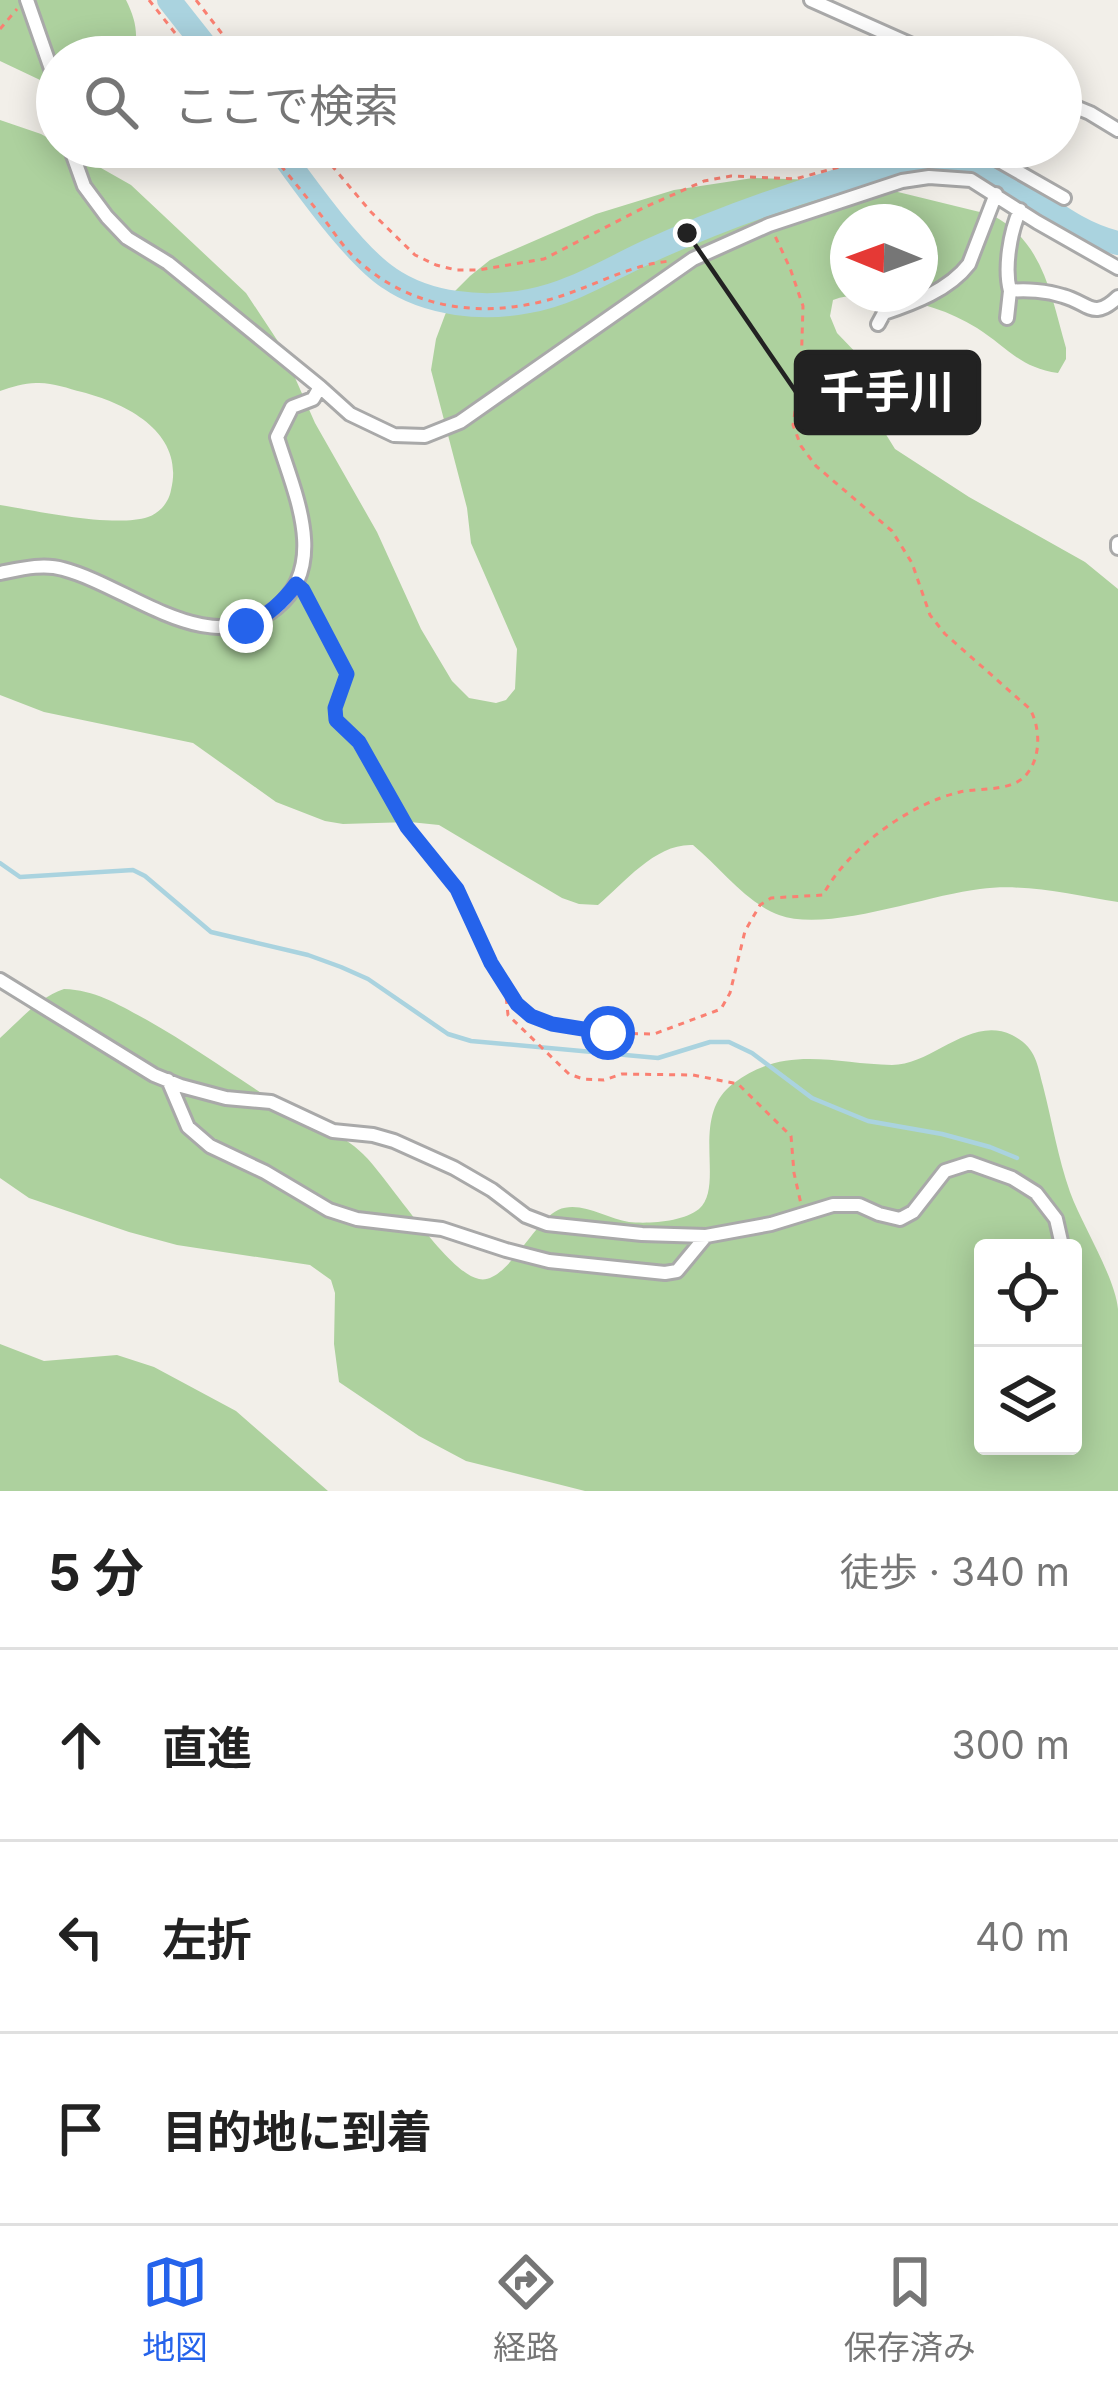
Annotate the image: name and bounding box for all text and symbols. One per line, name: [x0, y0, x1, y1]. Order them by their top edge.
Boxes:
search box: [36, 36, 1082, 168]
icon: search: [78, 69, 144, 135]
text: ここで検索: [174, 78, 399, 133]
north arrow: [830, 204, 938, 312]
callout: 千手川: [796, 352, 979, 433]
text: 千手川: [819, 364, 955, 419]
route end: [219, 599, 273, 653]
route start: [581, 1006, 635, 1060]
map controls: [974, 1239, 1082, 1455]
button: locate: [974, 1239, 1082, 1347]
button: layers: [974, 1347, 1082, 1455]
text: 5 分: [48, 1542, 144, 1603]
text: 徒歩 · 340 m: [840, 1548, 1070, 1595]
icon: ahead: [48, 1712, 114, 1778]
text: 直進: [162, 1720, 252, 1775]
text: 300 m: [952, 1721, 1070, 1768]
icon: left: [48, 1904, 114, 1970]
text: 左折: [162, 1912, 252, 1967]
text: 40 m: [975, 1913, 1070, 1960]
icon: arrive: [48, 2096, 114, 2162]
text: 目的地に到着: [162, 2104, 432, 2159]
tab: 地図: [142, 2249, 208, 2369]
tab: 経路: [493, 2249, 559, 2369]
tab: 保存済み: [844, 2249, 976, 2369]

